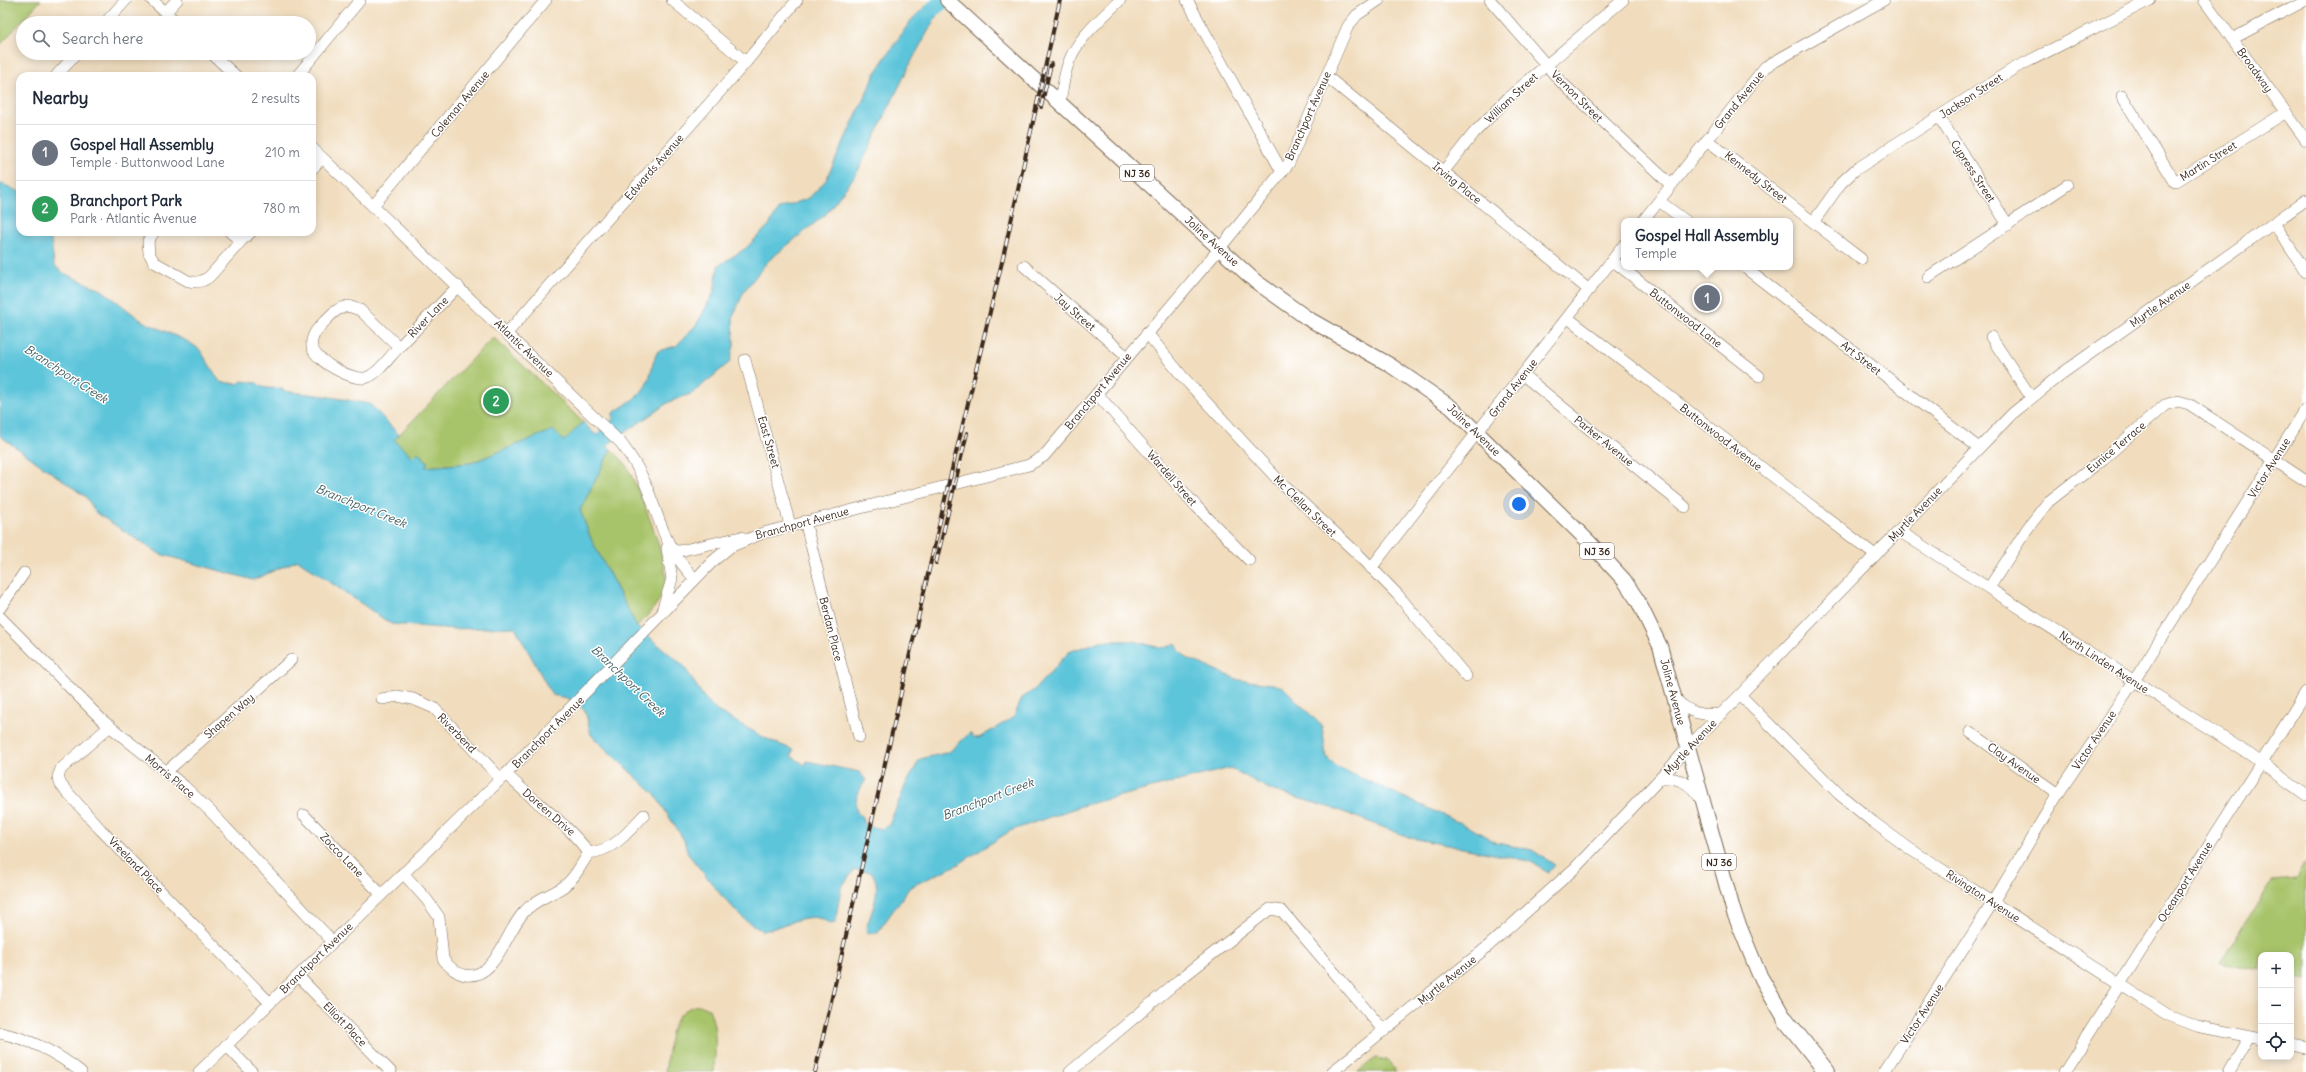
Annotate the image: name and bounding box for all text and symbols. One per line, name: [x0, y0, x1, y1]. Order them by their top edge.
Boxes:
search box: [16, 16, 316, 60]
icon: search: [30, 27, 52, 49]
text: Search here: [62, 29, 143, 48]
street label: Broadway: [2234, 45, 2276, 95]
street label: Coleman Avenue: [428, 67, 492, 140]
street label: Vernon Street: [1548, 67, 1606, 125]
street label: Grand Avenue: [1711, 68, 1767, 132]
street label: Branchport Avenue: [1282, 69, 1334, 163]
street label: William Street: [1481, 70, 1541, 126]
street label: Jackson Street: [1937, 70, 2005, 122]
text: Nearby: [32, 87, 88, 109]
text: 2 results: [251, 90, 300, 107]
street label: Edwards Avenue: [621, 131, 687, 203]
text: Gospel Hall Assembly: [70, 135, 214, 154]
street label: Cypress Street: [1948, 137, 1999, 205]
street label: Martin Street: [2177, 138, 2239, 184]
text: 1: [42, 144, 48, 161]
text: 210 m: [265, 144, 300, 161]
street label: Kennedy Street: [1722, 148, 1790, 206]
text: Temple · Buttonwood Lane: [70, 154, 225, 171]
street label: Irving Place: [1430, 159, 1484, 207]
road number: NJ 36: [1120, 165, 1154, 181]
text: Branchport Park: [70, 191, 182, 210]
text: 2: [41, 200, 49, 217]
text: 780 m: [263, 200, 300, 217]
text: Park · Atlantic Avenue: [70, 210, 197, 227]
street label: Joline Avenue: [1182, 213, 1242, 269]
popup: [1621, 218, 1793, 270]
text: Gospel Hall Assembly: [1635, 226, 1779, 245]
text: Temple: [1635, 245, 1677, 262]
street label: Myrtle Avenue: [2127, 278, 2193, 330]
pin: 1: [1694, 283, 1720, 313]
street label: Buttonwood Lane: [1647, 285, 1725, 351]
street label: Jay Street: [1052, 290, 1099, 334]
street label: River Lane: [405, 293, 451, 341]
street label: Atlantic Avenue: [491, 316, 557, 380]
street label: Art Street: [1838, 338, 1884, 378]
water label: Branchport Creek: [22, 341, 111, 407]
street label: Branchport Avenue: [1062, 350, 1134, 432]
street label: Grand Avenue: [1486, 356, 1540, 420]
pin: 2: [483, 386, 509, 416]
street label: Joline Avenue: [1445, 401, 1504, 459]
street label: Buttonwood Avenue: [1677, 401, 1765, 473]
street label: Parker Avenue: [1571, 413, 1637, 469]
street label: East Street: [755, 414, 783, 470]
street label: Eunice Terrace: [2084, 418, 2148, 476]
street label: Victor Avenue: [2245, 435, 2293, 501]
street label: Wardell Street: [1144, 447, 1200, 509]
street label: Mc Clellan Street: [1271, 472, 1340, 540]
water label: Branchport Creek: [314, 481, 409, 531]
street label: Myrtle Avenue: [1885, 483, 1945, 544]
your location: [1509, 494, 1529, 514]
street label: Branchport Avenue: [754, 504, 850, 542]
road number: NJ 36: [1580, 543, 1614, 559]
street label: Berdan Place: [816, 595, 846, 663]
street label: North Linden Avenue: [2057, 628, 2151, 696]
water label: Branchport Creek: [589, 642, 669, 720]
street label: Joline Avenue: [1657, 657, 1689, 727]
street label: Shapen Way: [201, 690, 257, 742]
street label: Branchport Avenue: [509, 693, 587, 771]
street label: Victor Avenue: [2069, 708, 2119, 772]
street label: Riverbend: [435, 710, 480, 756]
street label: Myrtle Avenue: [1661, 716, 1719, 778]
street label: Clay Avenue: [1985, 740, 2043, 786]
street label: Morris Place: [142, 751, 198, 801]
water label: Branchport Creek: [940, 774, 1036, 823]
street label: Doreen Drive: [520, 785, 578, 839]
street label: Zocco Lane: [317, 830, 367, 880]
street label: Vreeland Place: [105, 834, 167, 896]
street label: Oceanport Avenue: [2155, 839, 2216, 925]
road number: NJ 36: [1702, 854, 1736, 870]
street label: Rivington Avenue: [1943, 867, 2023, 925]
street label: Branchport Avenue: [276, 919, 356, 996]
street label: Myrtle Avenue: [1415, 952, 1479, 1008]
map controls: [2258, 952, 2294, 1060]
button: +: [2258, 952, 2294, 988]
street label: Victor Avenue: [1897, 981, 1947, 1047]
button: −: [2258, 988, 2294, 1024]
street label: Elliott Place: [320, 999, 370, 1049]
button: locate: [2258, 1024, 2294, 1060]

